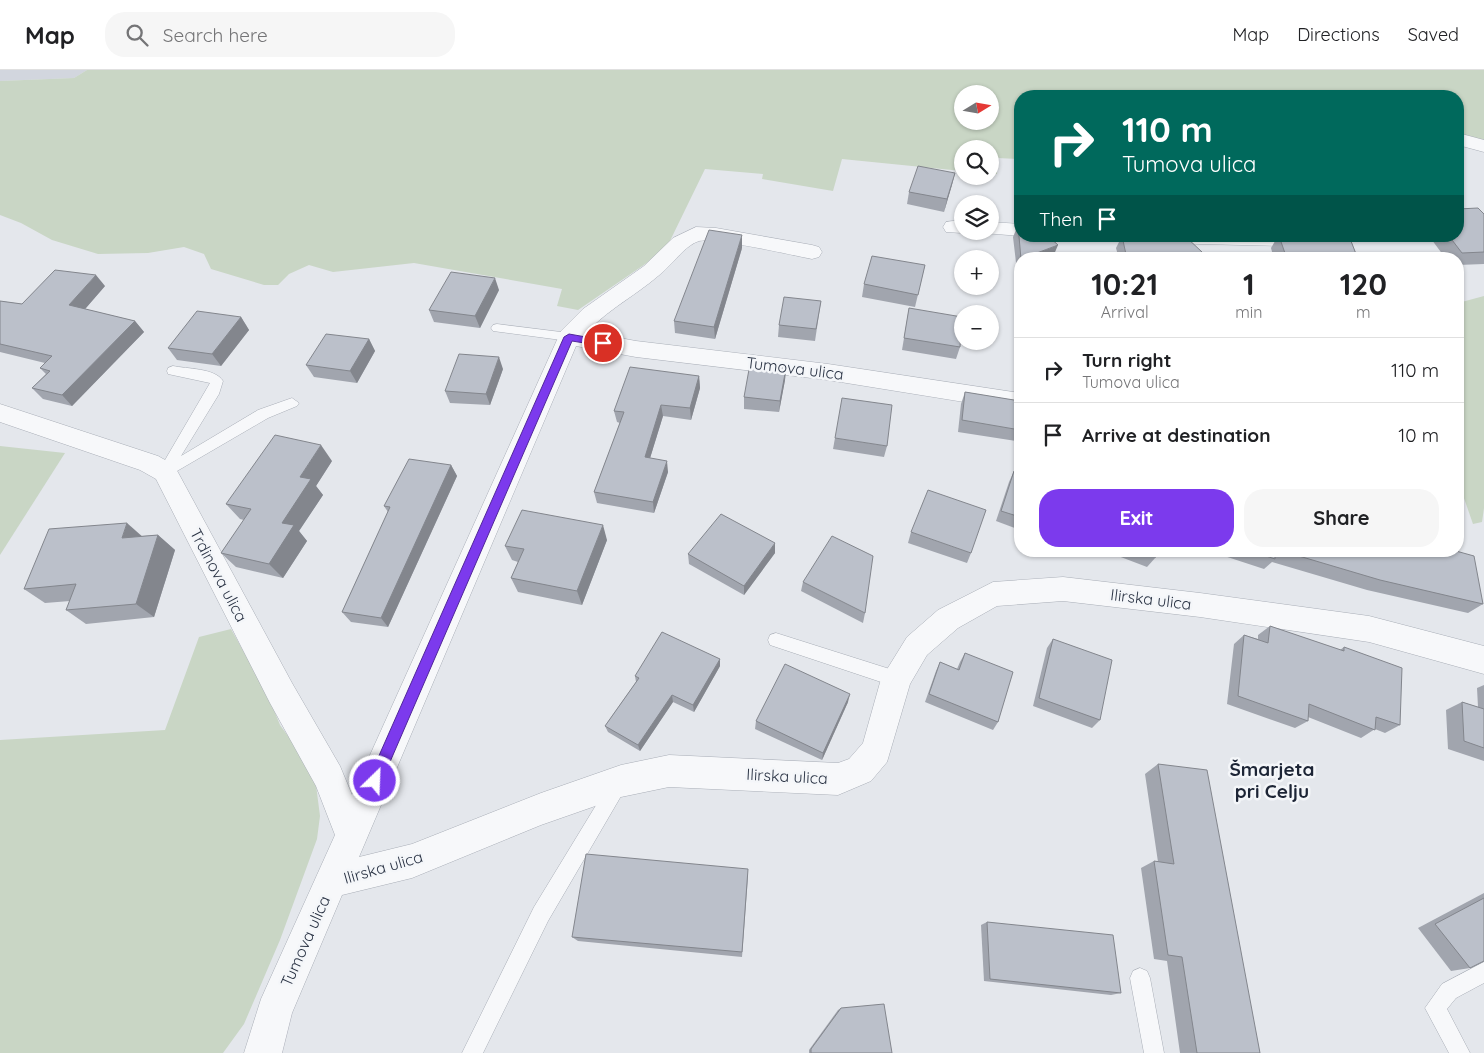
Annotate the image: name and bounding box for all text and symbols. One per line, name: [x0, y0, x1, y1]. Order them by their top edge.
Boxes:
search box: [105, 12, 455, 57]
text: Map: [25, 20, 75, 50]
icon: search: [123, 21, 151, 49]
text: Search here: [163, 23, 268, 47]
text: Map: [1232, 23, 1269, 46]
text: Directions: [1297, 23, 1380, 46]
text: Saved: [1408, 23, 1459, 46]
north arrow: [954, 85, 999, 130]
map controls: [954, 85, 999, 350]
text: 110 m: [1122, 107, 1213, 151]
icon: right: [1039, 110, 1104, 175]
button: search: [954, 140, 999, 185]
text: Tumova ulica: [1122, 150, 1256, 178]
button: layers: [954, 195, 999, 240]
icon: arrive: [1093, 205, 1121, 233]
text: Then: [1039, 207, 1083, 231]
button: +: [954, 250, 999, 295]
text: 10:21: [1091, 265, 1158, 303]
text: 1: [1243, 265, 1255, 303]
text: 120: [1340, 265, 1387, 303]
text: Arrival: [1101, 302, 1149, 322]
text: min: [1235, 302, 1263, 322]
text: m: [1356, 302, 1371, 322]
button: −: [954, 305, 999, 350]
pin: [582, 322, 624, 364]
icon: arrive: [589, 329, 617, 357]
text: Turn right: [1082, 348, 1171, 372]
street label: Tumova ulica: [745, 352, 845, 384]
icon: right: [1039, 356, 1067, 384]
text: 110 m: [1391, 358, 1439, 382]
text: Tumova ulica: [1082, 372, 1180, 392]
icon: arrive: [1039, 421, 1067, 449]
text: Arrive at destination: [1082, 423, 1271, 447]
text: 10 m: [1398, 423, 1439, 447]
button: Exit: [1039, 489, 1234, 547]
button: Share: [1244, 489, 1439, 547]
street label: Trdinova ulica: [186, 525, 252, 625]
street label: Ilirska ulica: [1109, 584, 1193, 614]
position arrow: [348, 754, 400, 806]
district label: Šmarjeta pri Celju: [1230, 757, 1315, 803]
street label: Ilirska ulica: [746, 764, 828, 788]
street label: Ilirska ulica: [341, 846, 425, 888]
street label: Tumova ulica: [276, 892, 334, 990]

